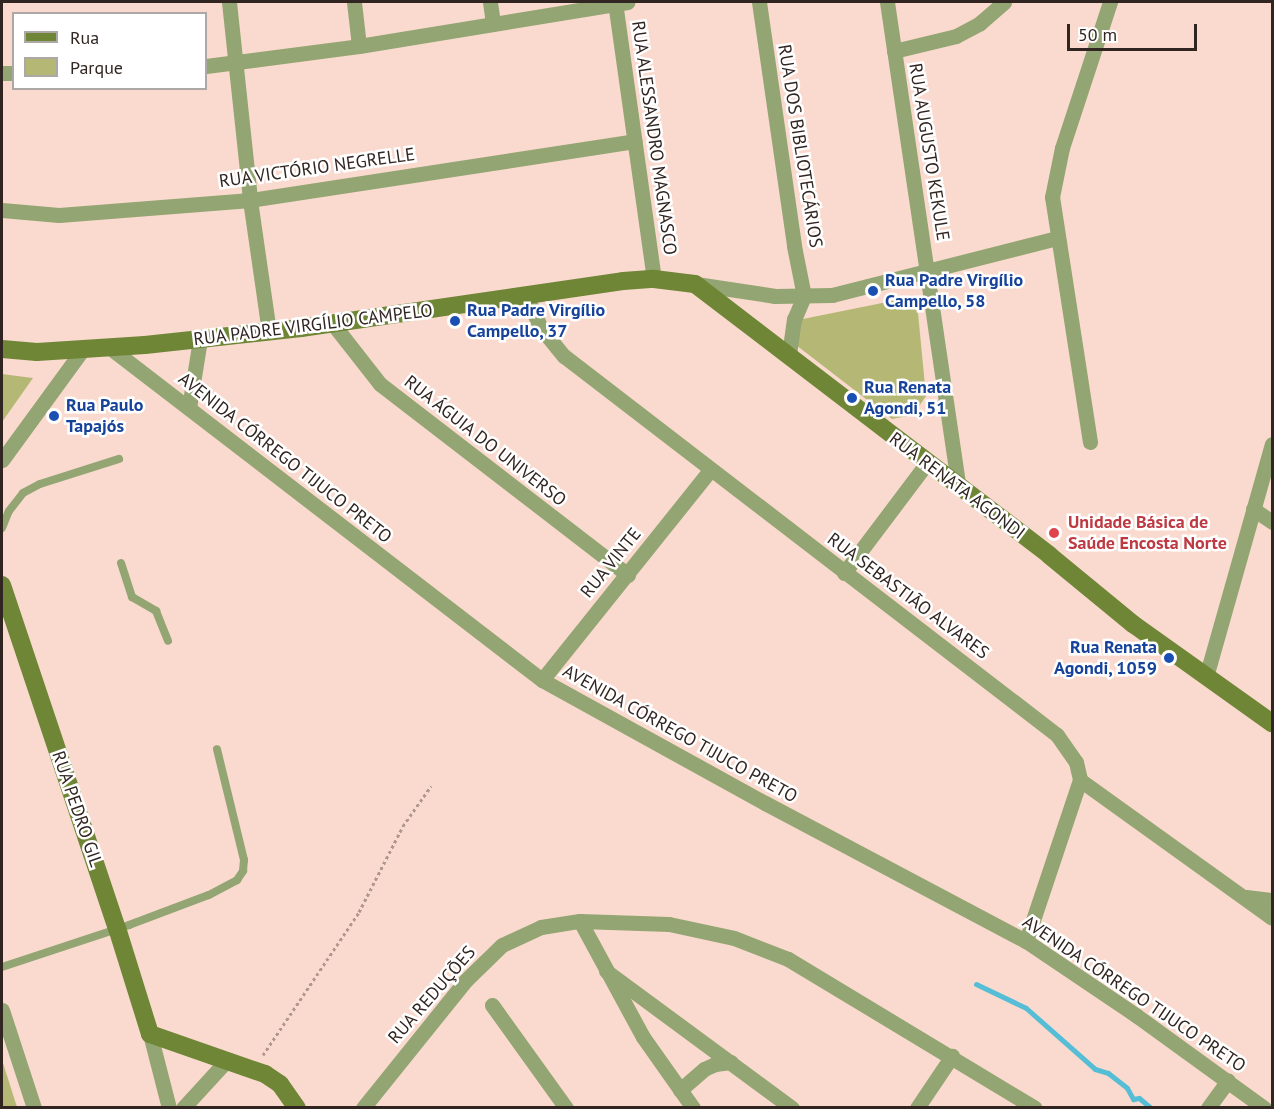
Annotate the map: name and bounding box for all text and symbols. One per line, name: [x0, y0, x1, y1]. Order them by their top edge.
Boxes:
legend: [12, 12, 207, 90]
scale bar: [1070, 12, 1200, 50]
street label: RUA ALESSANDRO MAGNASCO: [627, 19, 681, 257]
text: 50 m: [1078, 23, 1117, 46]
text: Rua: [70, 26, 99, 49]
street label: RUA DOS BIBLIOTECÁRIOS: [773, 42, 827, 250]
text: Parque: [70, 56, 123, 79]
street label: RUA AUGUSTO KEKULE: [904, 61, 954, 243]
street label: RUA VICTÓRIO NEGRELLE: [217, 143, 417, 193]
place label: Rua Padre Virgílio Campello, 58: [885, 270, 1024, 312]
marker: Rua Padre Virgílio Campello, 58: [866, 284, 880, 298]
street label: RUA PADRE VIRGÍLIO CAMPELO: [192, 300, 434, 350]
place label: Rua Padre Virgílio Campello, 37: [467, 300, 606, 342]
marker: Rua Padre Virgílio Campello, 37: [448, 314, 462, 328]
street label: AVENIDA CÓRREGO TIJUCO PRETO: [174, 368, 396, 548]
street label: RUA ÁGUIA DO UNIVERSO: [399, 370, 571, 512]
place label: Rua Renata Agondi, 51: [864, 377, 951, 420]
marker: Rua Renata Agondi, 51: [845, 391, 859, 405]
place label: Rua Paulo Tapajós: [66, 395, 143, 438]
marker: Rua Paulo Tapajós: [47, 409, 61, 423]
street label: RUA RENATA AGONDI: [884, 427, 1030, 545]
place label: Unidade Básica de Saúde Encosta Norte: [1068, 512, 1227, 554]
street label: RUA VINTE: [576, 523, 646, 603]
marker: Unidade Básica de Saúde Encosta Norte: [1045, 524, 1063, 542]
street label: RUA SEBASTIÃO ALVARES: [823, 528, 993, 664]
place label: Rua Renata Agondi, 1059: [1053, 637, 1157, 680]
marker: Rua Renata Agondi, 1059: [1162, 651, 1176, 665]
street label: AVENIDA CÓRREGO TIJUCO PRETO: [558, 660, 802, 808]
street label: RUA PEDRO GIL: [47, 748, 107, 870]
street label: AVENIDA CÓRREGO TIJUCO PRETO: [1018, 911, 1250, 1077]
street label: RUA REDUÇÕES: [384, 942, 480, 1048]

